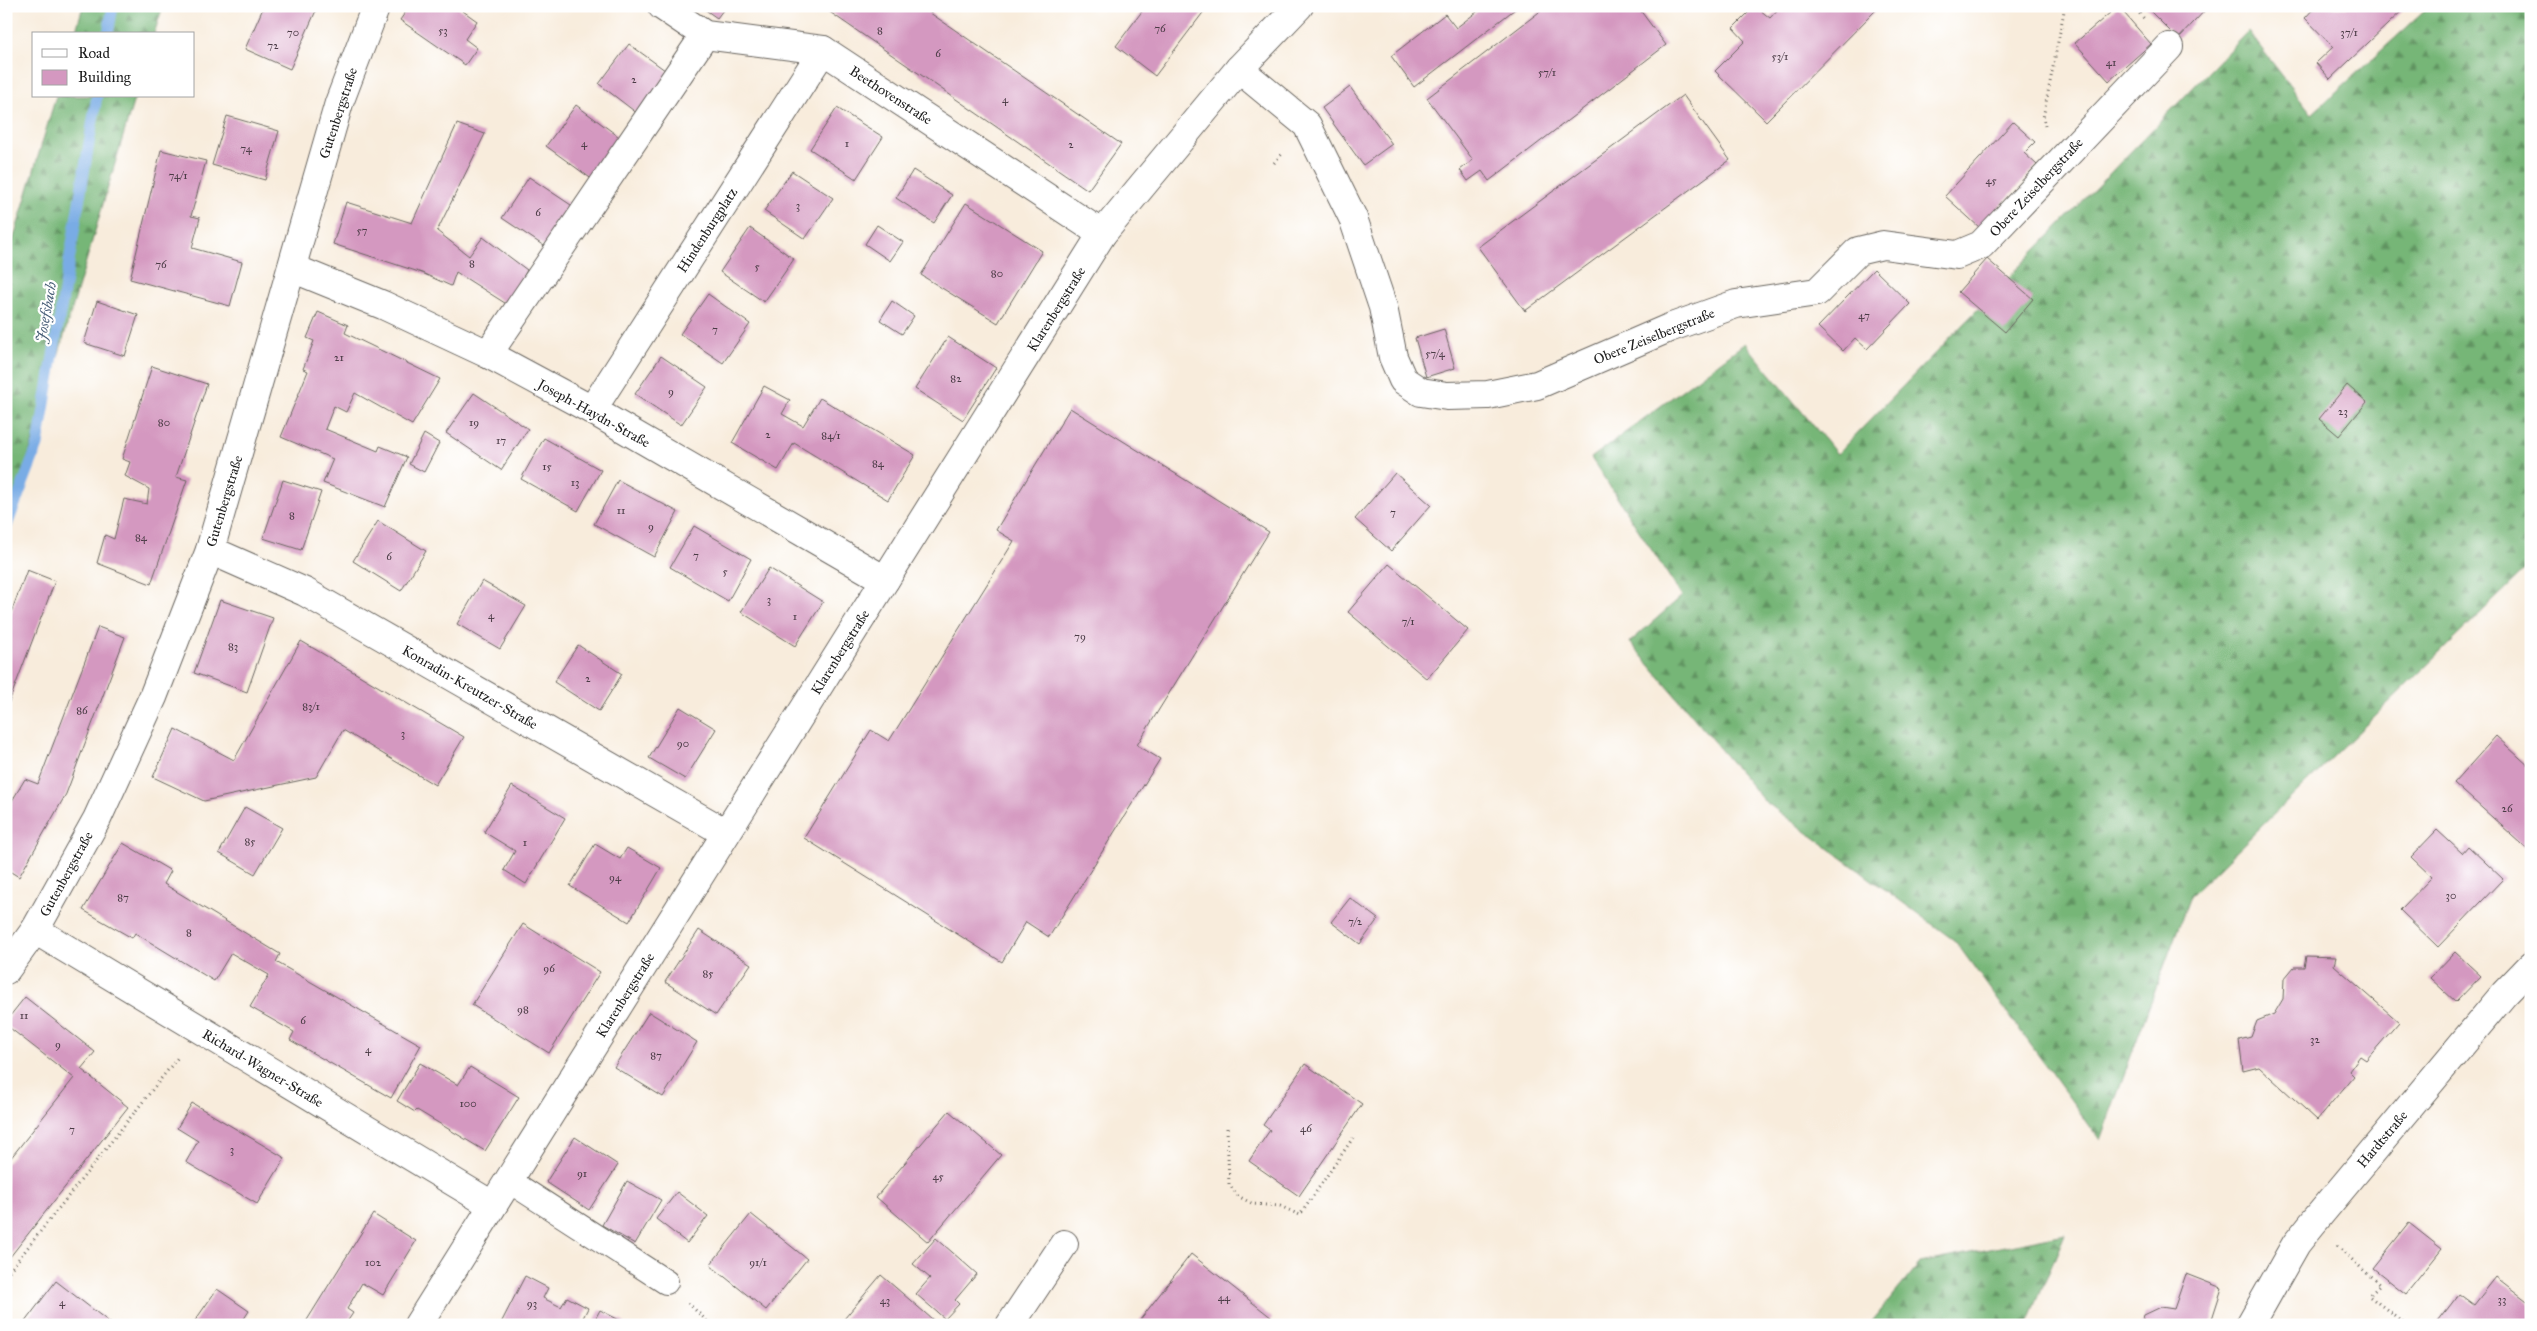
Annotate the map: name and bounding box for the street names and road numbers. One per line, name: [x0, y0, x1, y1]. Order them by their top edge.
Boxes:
street label: Beethovenstraße: [846, 62, 935, 128]
street label: Gutenbergstraße: [316, 65, 361, 161]
street label: Obere Zeiselbergstraße: [1986, 134, 2087, 240]
street label: Hindenburgplatz: [674, 184, 742, 276]
street label: Klarenbergstraße: [1024, 264, 1089, 355]
street label: Obere Zeiselbergstraße: [1591, 304, 1717, 369]
street label: Joseph-Haydn-Straße: [532, 375, 653, 452]
street label: Gutenbergstraße: [203, 453, 247, 549]
street label: Klarenbergstraße: [808, 607, 873, 698]
street label: Konradin-Kreutzer-Straße: [399, 642, 541, 733]
street label: Gutenbergstraße: [36, 829, 97, 920]
street label: Klarenbergstraße: [593, 950, 658, 1041]
street label: Richard-Wagner-Straße: [199, 1026, 326, 1111]
street label: Hardtstraße: [2354, 1107, 2411, 1171]

